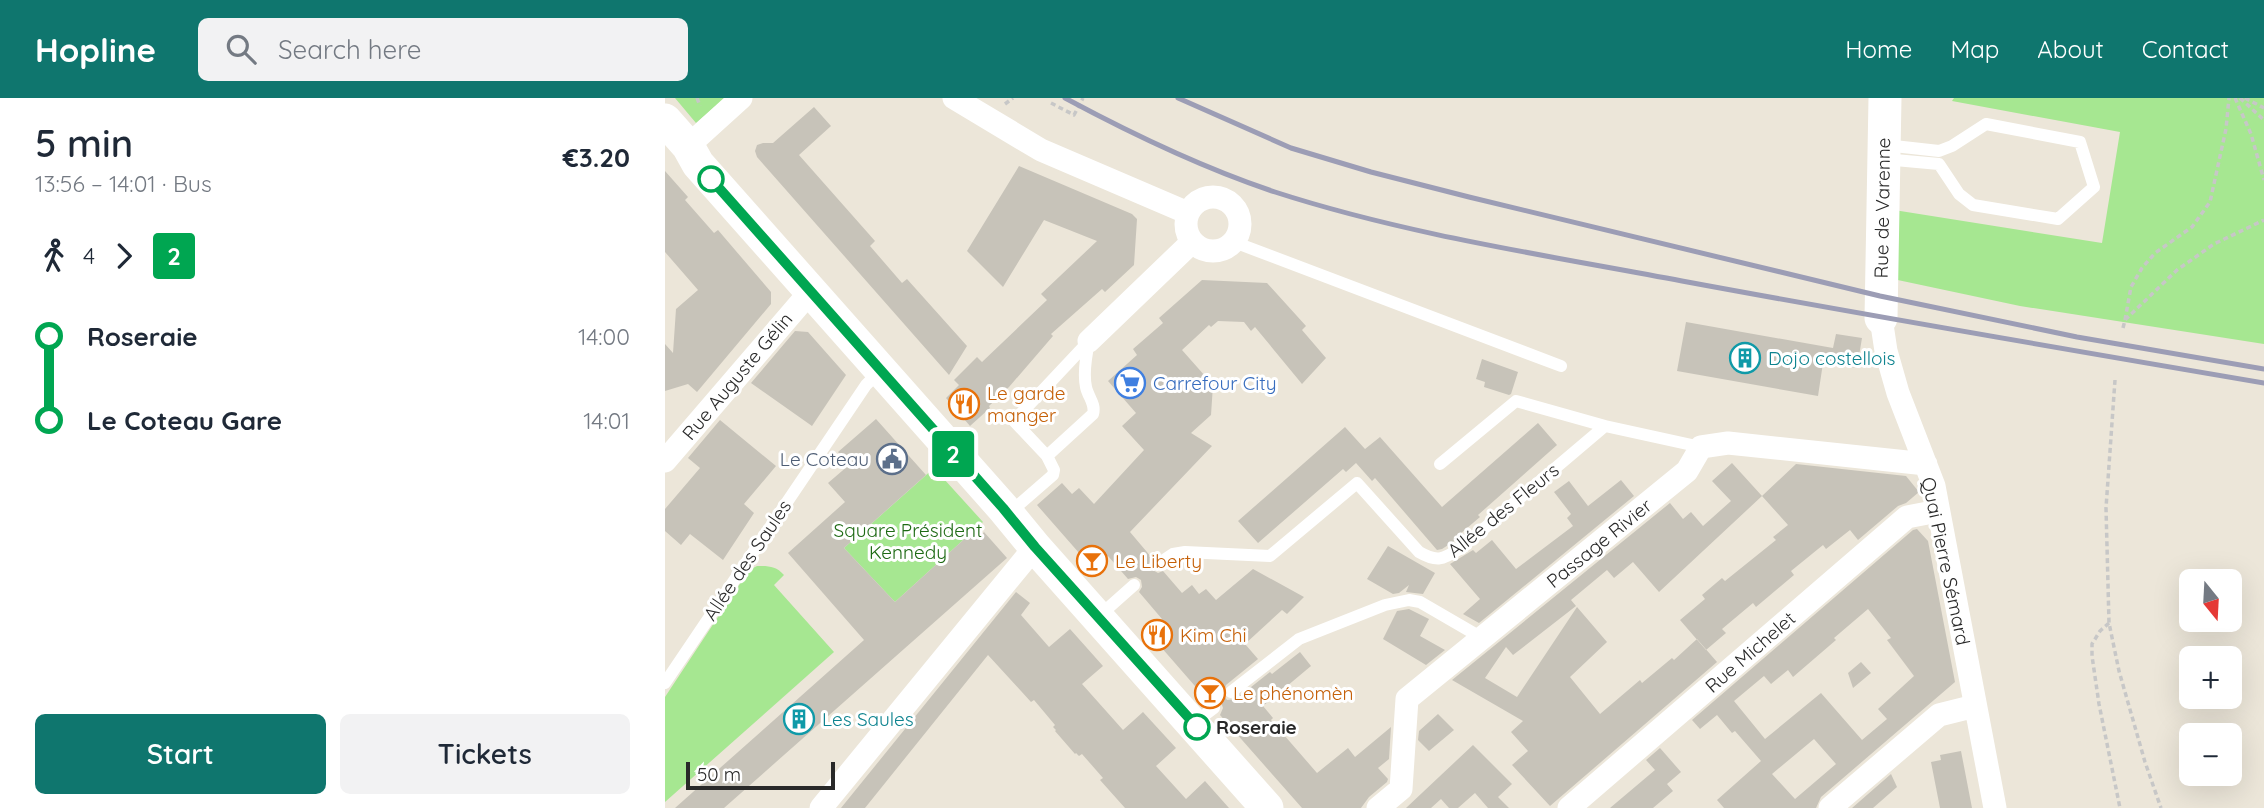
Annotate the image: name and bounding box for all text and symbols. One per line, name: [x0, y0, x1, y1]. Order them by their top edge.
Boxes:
search box: [198, 18, 688, 81]
text: Hopline: [35, 29, 156, 70]
icon: search: [222, 30, 260, 68]
text: Search here: [278, 33, 421, 66]
text: Home: [1845, 34, 1912, 64]
text: Map: [1950, 34, 1999, 64]
text: About: [2037, 34, 2104, 64]
text: Contact: [2142, 34, 2229, 64]
text: 5 min: [35, 119, 133, 167]
street label: Rue de Varenne: [1869, 137, 1895, 279]
text: €3.20: [563, 141, 630, 174]
unlabelled marker: [698, 166, 724, 192]
text: 13:56 – 14:01 · Bus: [35, 169, 212, 198]
icon: walk: [35, 237, 73, 275]
icon: forward: [105, 237, 143, 275]
text: 4: [83, 241, 95, 270]
text: 2: [167, 241, 181, 271]
street label: Rue Auguste Gélin: [677, 307, 797, 445]
text: Roseraie: [87, 320, 198, 353]
text: 14:00: [578, 322, 630, 351]
building icon: Dojo costellois: [1728, 341, 1762, 375]
place label: Dojo costellois: [1768, 346, 1895, 370]
supermarket icon: Carrefour City: [1113, 366, 1147, 400]
place label: Carrefour City: [1153, 371, 1277, 395]
place label: Le garde manger: [987, 381, 1065, 427]
restaurant icon: Le garde manger: [947, 387, 981, 421]
text: Le Coteau Gare: [87, 404, 282, 437]
text: 14:01: [583, 406, 630, 435]
line badge: 2: [930, 431, 976, 477]
text: 2: [946, 439, 960, 469]
public building icon: Le Coteau: [875, 442, 909, 476]
place label: Le Coteau: [780, 447, 869, 471]
street label: Allée des Fleurs: [1442, 458, 1564, 562]
street label: Quai Pierre Sémard: [1916, 475, 1976, 647]
street label: Passage Rivier: [1541, 493, 1657, 593]
street label: Allée des Saules: [698, 495, 796, 625]
park label: Square Président Kennedy: [834, 518, 982, 564]
bar icon: Le Liberty: [1075, 544, 1109, 578]
place label: Le Liberty: [1115, 549, 1202, 573]
north arrow: [2179, 569, 2242, 632]
map controls: [2179, 569, 2242, 786]
street label: Rue Michelet: [1700, 606, 1800, 698]
restaurant icon: Kim Chi: [1140, 618, 1174, 652]
place label: Kim Chi: [1180, 623, 1247, 647]
button: +: [2179, 646, 2242, 709]
bar icon: Le phénomèn: [1193, 676, 1227, 710]
place label: Le phénomèn: [1233, 681, 1354, 705]
building icon: Les Saules: [782, 702, 816, 736]
place label: Les Saules: [822, 707, 914, 731]
button: Start: [35, 714, 326, 794]
button: Tickets: [340, 714, 630, 794]
marker: Roseraie: [1184, 714, 1210, 740]
place label: Roseraie: [1216, 715, 1297, 739]
button: −: [2179, 723, 2242, 786]
scale bar: [686, 759, 835, 791]
text: 50 m: [697, 762, 741, 786]

